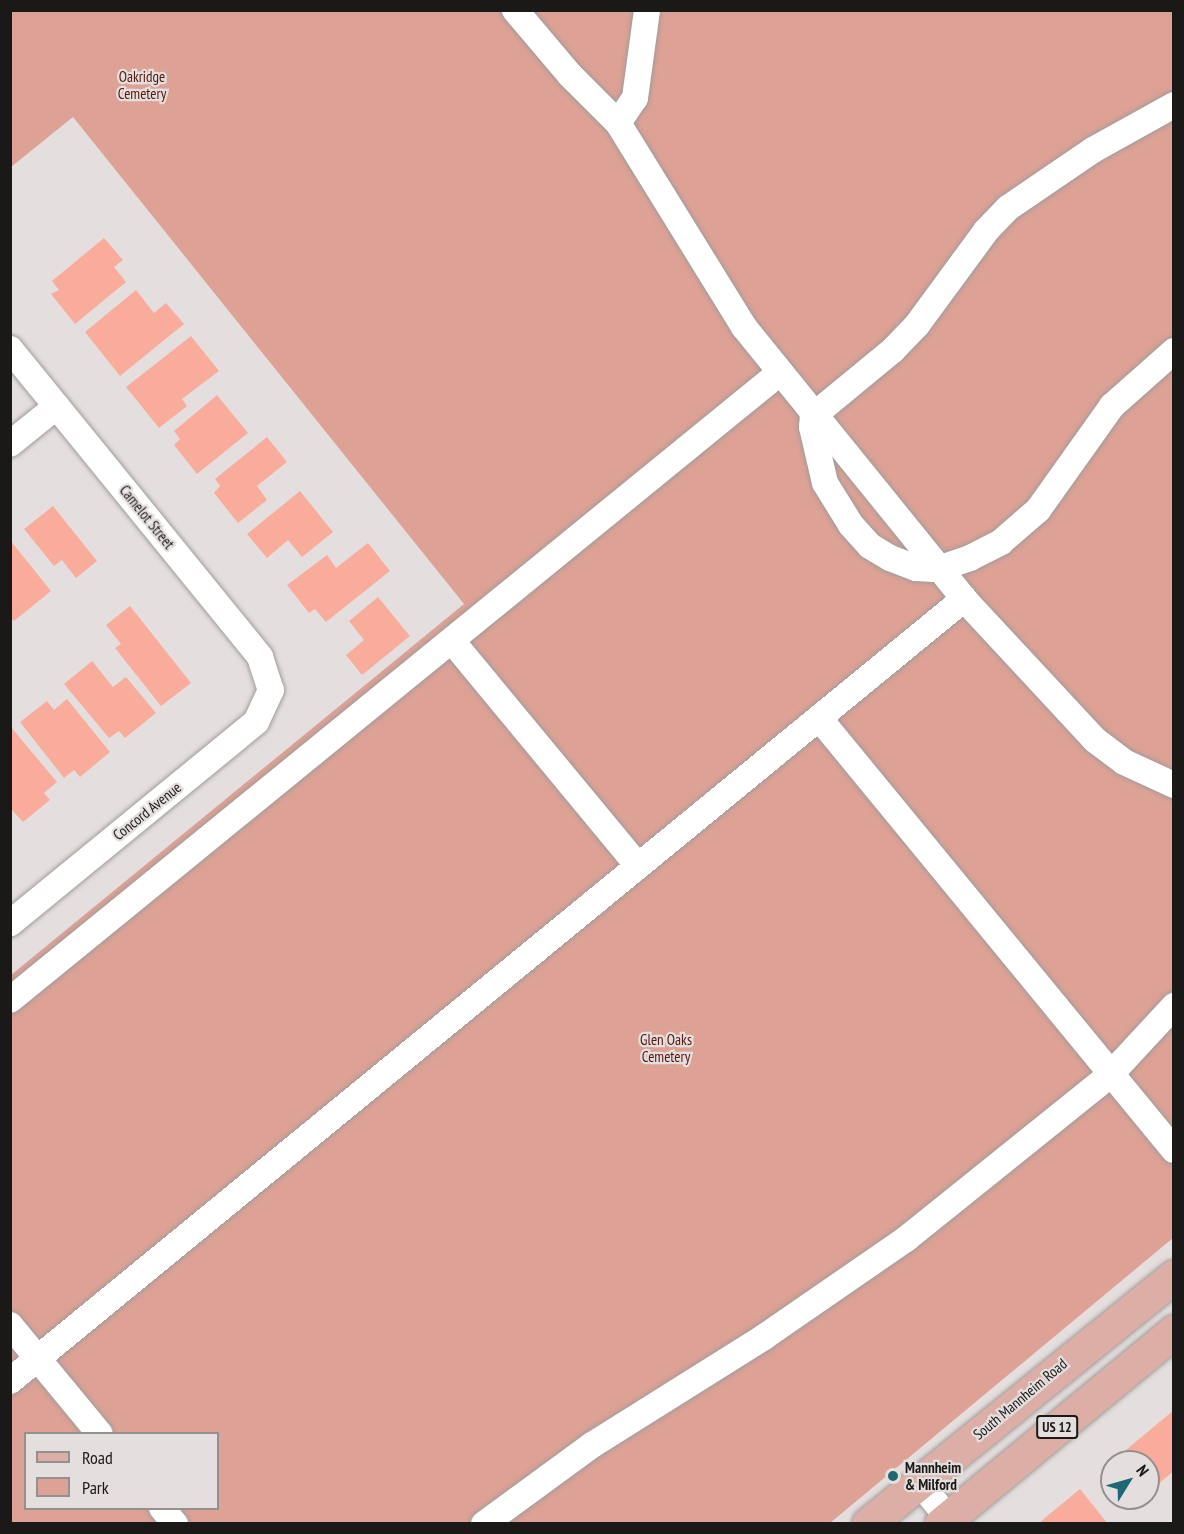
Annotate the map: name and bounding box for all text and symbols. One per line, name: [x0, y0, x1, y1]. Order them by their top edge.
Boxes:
park label: Oakridge Cemetery: [118, 67, 166, 102]
street label: Camelot Street: [116, 481, 178, 553]
street label: Concord Avenue: [109, 778, 185, 844]
park label: Glen Oaks Cemetery: [640, 1030, 692, 1065]
street label: South Mannheim Road: [970, 1355, 1070, 1443]
road number: US 12: [1036, 1416, 1078, 1438]
legend: [24, 1432, 219, 1510]
text: Road: [82, 1446, 113, 1469]
north arrow: [1100, 1450, 1160, 1510]
place label: Mannheim & Milford: [905, 1458, 961, 1493]
text: N: [1132, 1461, 1153, 1480]
marker: Mannheim & Milford: [886, 1469, 900, 1483]
text: Park: [82, 1476, 109, 1499]

